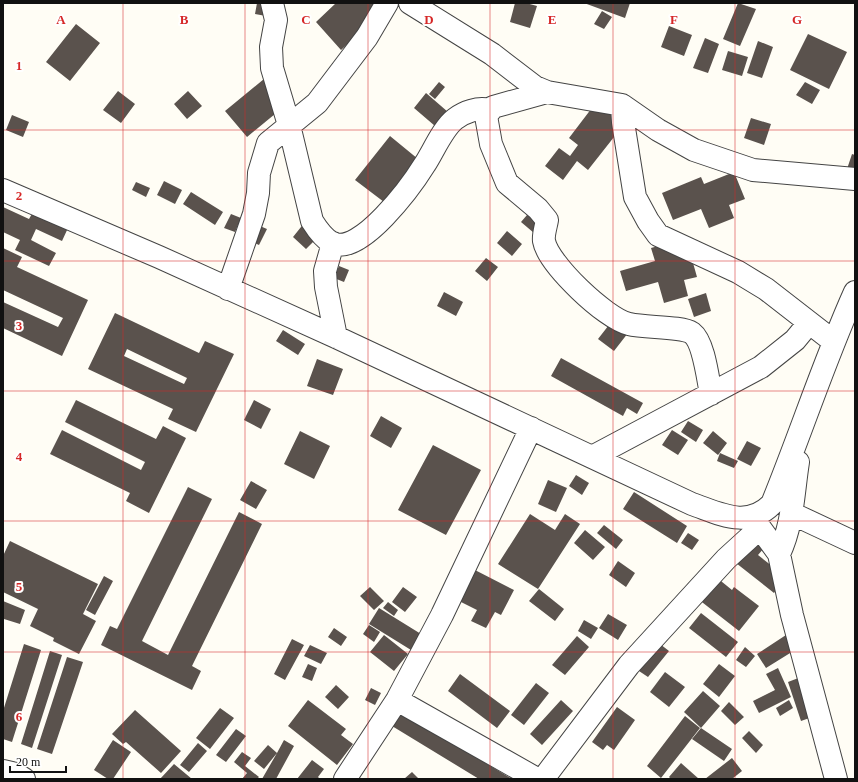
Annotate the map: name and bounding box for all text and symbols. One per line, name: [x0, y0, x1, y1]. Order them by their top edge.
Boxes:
text: A: [56, 12, 66, 27]
text: B: [180, 12, 189, 27]
text: C: [301, 12, 311, 27]
text: D: [424, 12, 434, 27]
text: E: [548, 12, 556, 27]
text: F: [670, 12, 678, 27]
text: G: [792, 12, 802, 27]
text: 1: [16, 58, 22, 73]
text: 2: [16, 188, 22, 203]
text: 3: [16, 318, 23, 333]
text: 4: [16, 449, 23, 464]
text: 5: [16, 579, 23, 594]
text: 6: [16, 709, 23, 724]
scale bar: [10, 748, 66, 774]
text: 20 m: [16, 755, 41, 769]

